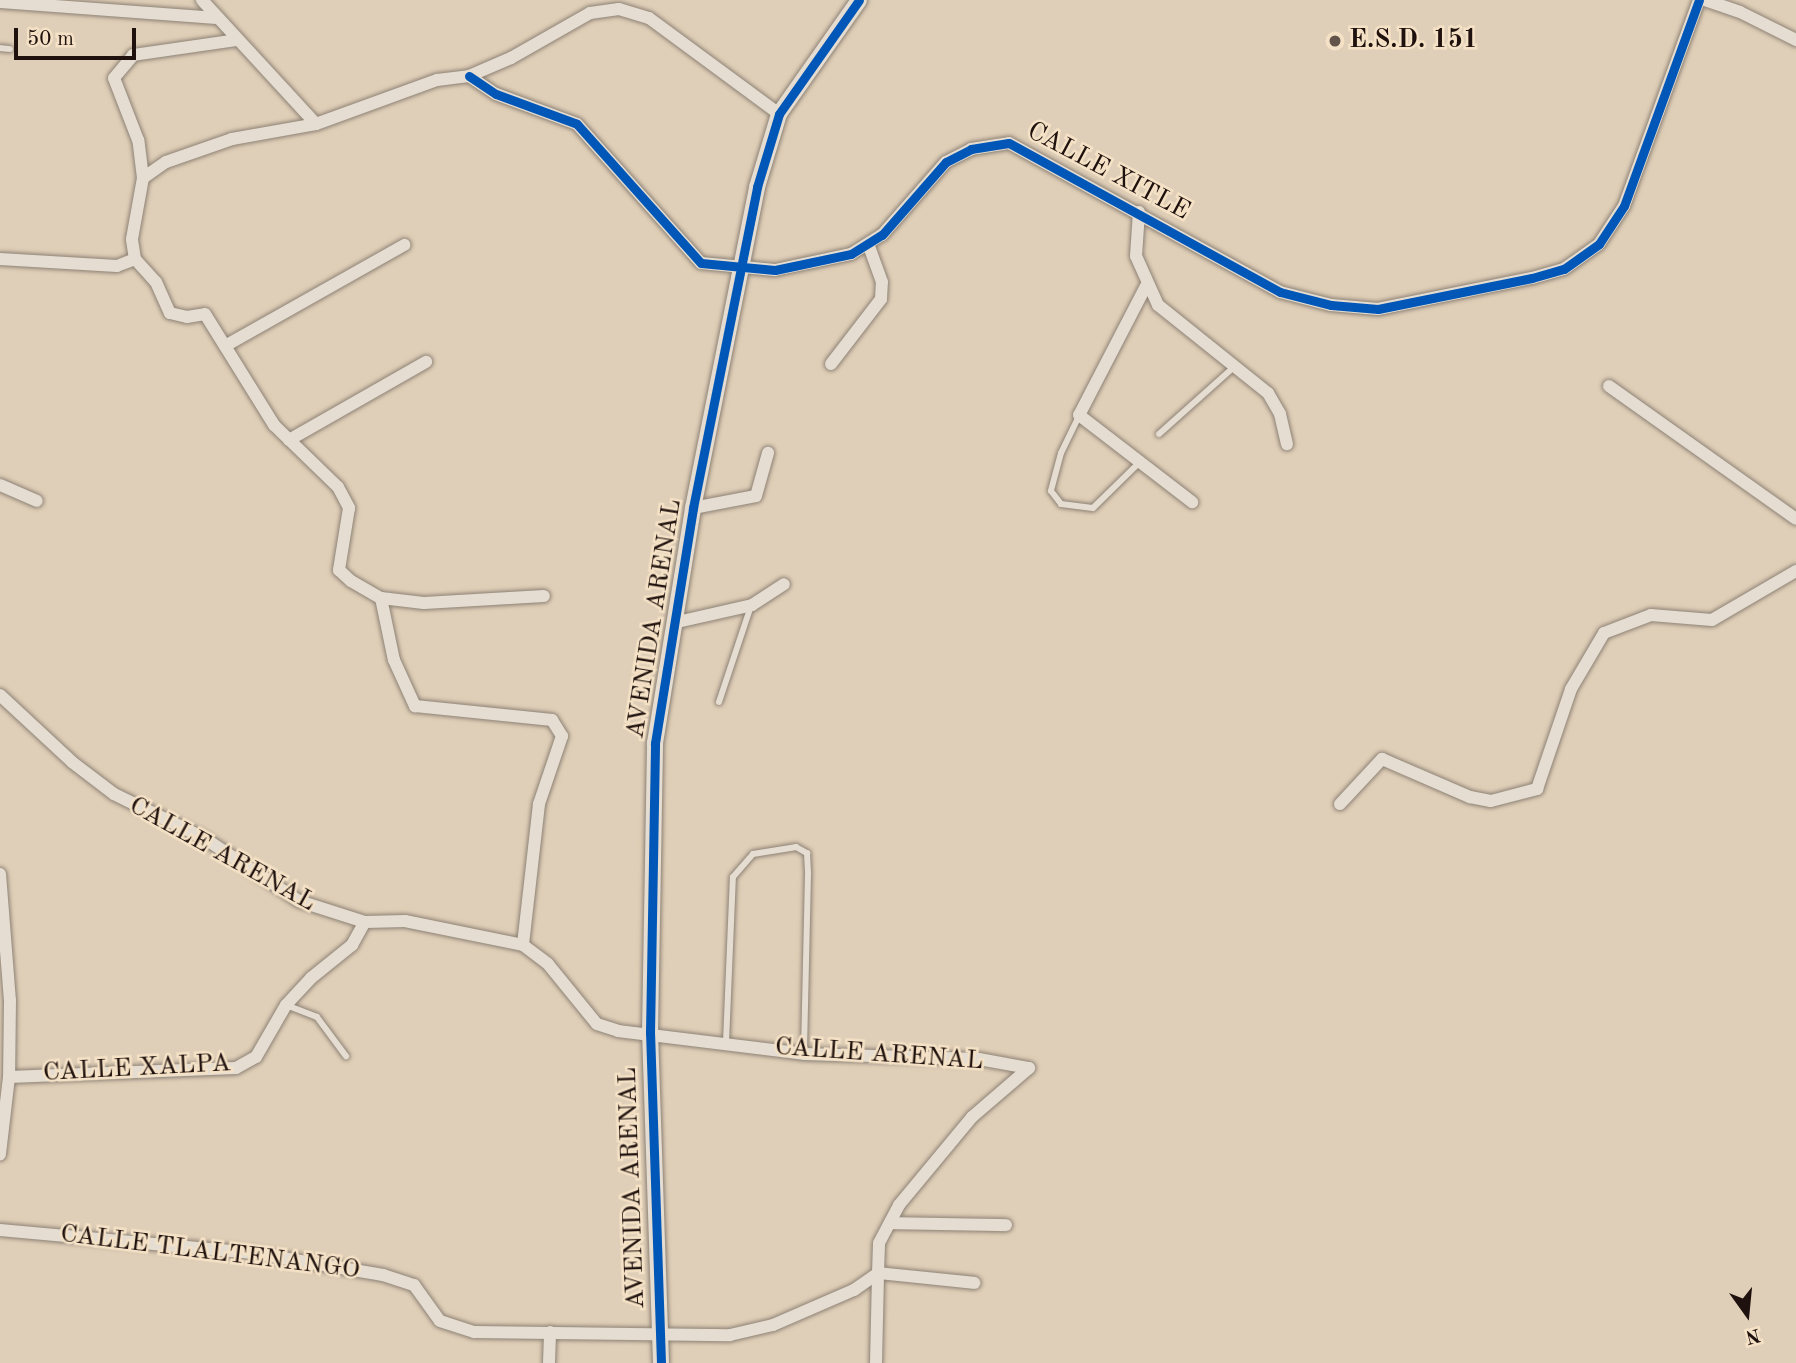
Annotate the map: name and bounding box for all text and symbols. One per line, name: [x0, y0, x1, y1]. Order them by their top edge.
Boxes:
scale bar: [18, 14, 140, 58]
place label: E.S.D. 151: [1349, 25, 1478, 57]
text: 50 m: [27, 29, 74, 50]
marker: E.S.D. 151: [1327, 33, 1343, 49]
street label: CALLE XITLE: [1021, 116, 1195, 228]
street label: AVENIDA ARENAL: [621, 497, 689, 741]
street label: CALLE ARENAL: [123, 791, 321, 919]
street label: CALLE ARENAL: [774, 1032, 984, 1078]
street label: CALLE XALPA: [42, 1048, 232, 1090]
street label: AVENIDA ARENAL: [613, 1066, 653, 1310]
street label: CALLE TLALTENANGO: [58, 1219, 362, 1287]
north arrow: [1712, 1279, 1782, 1349]
text: N: [1743, 1324, 1762, 1346]

